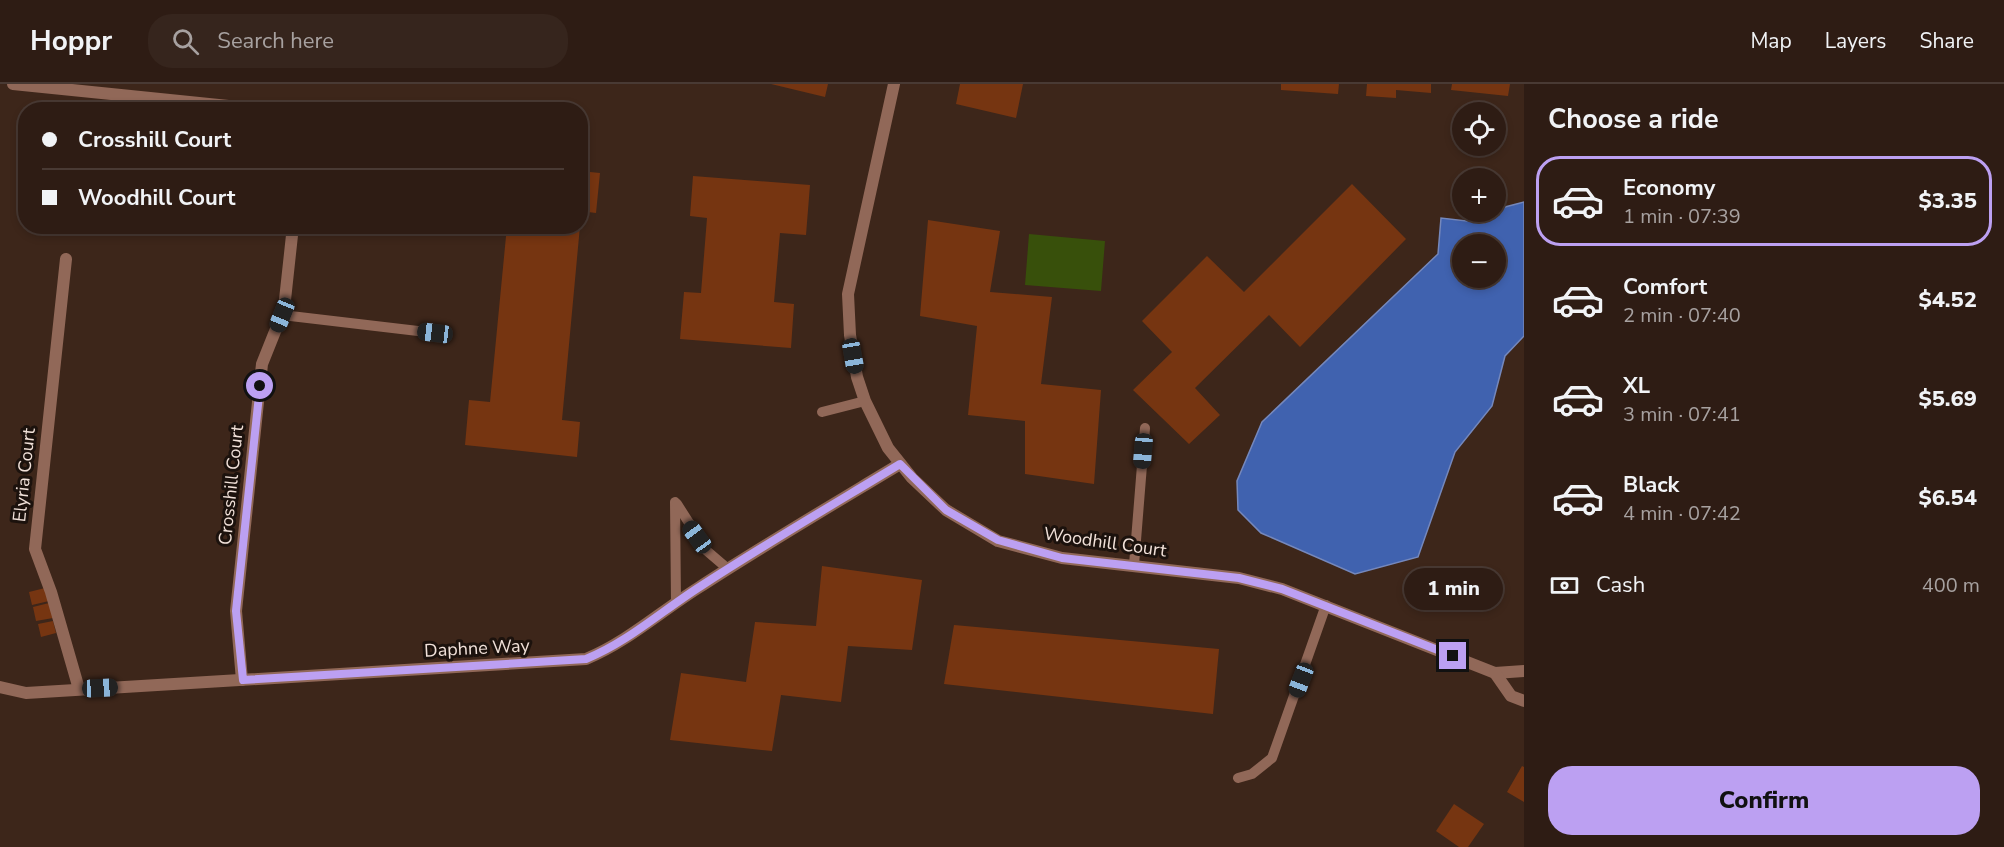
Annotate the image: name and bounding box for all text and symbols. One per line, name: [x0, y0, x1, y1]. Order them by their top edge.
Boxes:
search box: [148, 14, 568, 68]
text: Hoppr: [30, 22, 112, 60]
icon: search: [169, 25, 202, 58]
text: Search here: [217, 26, 334, 56]
text: Map: [1750, 27, 1792, 55]
text: Layers: [1825, 27, 1886, 55]
text: Share: [1919, 27, 1974, 55]
text: Choose a ride: [1548, 101, 1719, 138]
map controls: [1452, 102, 1506, 288]
button: locate: [1452, 102, 1506, 156]
text: Crosshill Court: [78, 125, 231, 155]
button: +: [1452, 168, 1506, 222]
text: Economy: [1623, 173, 1715, 203]
icon: car: [1551, 174, 1605, 228]
text: Woodhill Court: [78, 183, 235, 213]
text: $3.35: [1918, 186, 1977, 216]
text: 1 min · 07:39: [1623, 203, 1741, 230]
button: −: [1452, 234, 1506, 288]
text: Comfort: [1623, 272, 1707, 302]
icon: car: [1551, 273, 1605, 327]
text: $4.52: [1918, 285, 1977, 315]
car: [267, 295, 297, 335]
text: 2 min · 07:40: [1623, 302, 1741, 329]
car: [416, 322, 454, 344]
car: [841, 337, 865, 375]
text: XL: [1623, 371, 1650, 401]
route start: [246, 372, 273, 399]
icon: car: [1551, 372, 1605, 426]
text: $5.69: [1918, 384, 1977, 414]
text: 3 min · 07:41: [1623, 401, 1741, 428]
street label: Crosshill Court: [213, 423, 249, 546]
street label: Elyria Court: [7, 426, 41, 523]
car: [1132, 432, 1154, 470]
text: Black: [1623, 470, 1679, 500]
icon: car: [1551, 471, 1605, 525]
text: $6.54: [1918, 483, 1977, 513]
text: 4 min · 07:42: [1623, 500, 1741, 527]
car: [679, 517, 715, 557]
street label: Woodhill Court: [1042, 522, 1169, 563]
callout: 1 min: [1404, 569, 1502, 611]
icon: cash: [1548, 569, 1581, 602]
text: Cash: [1596, 570, 1645, 600]
text: 400 m: [1922, 572, 1980, 599]
text: 1 min: [1427, 575, 1480, 602]
street label: Daphne Way: [424, 633, 531, 663]
route end: [1439, 642, 1466, 669]
car: [1286, 660, 1316, 700]
car: [82, 678, 118, 698]
button: Confirm: [1548, 766, 1980, 835]

